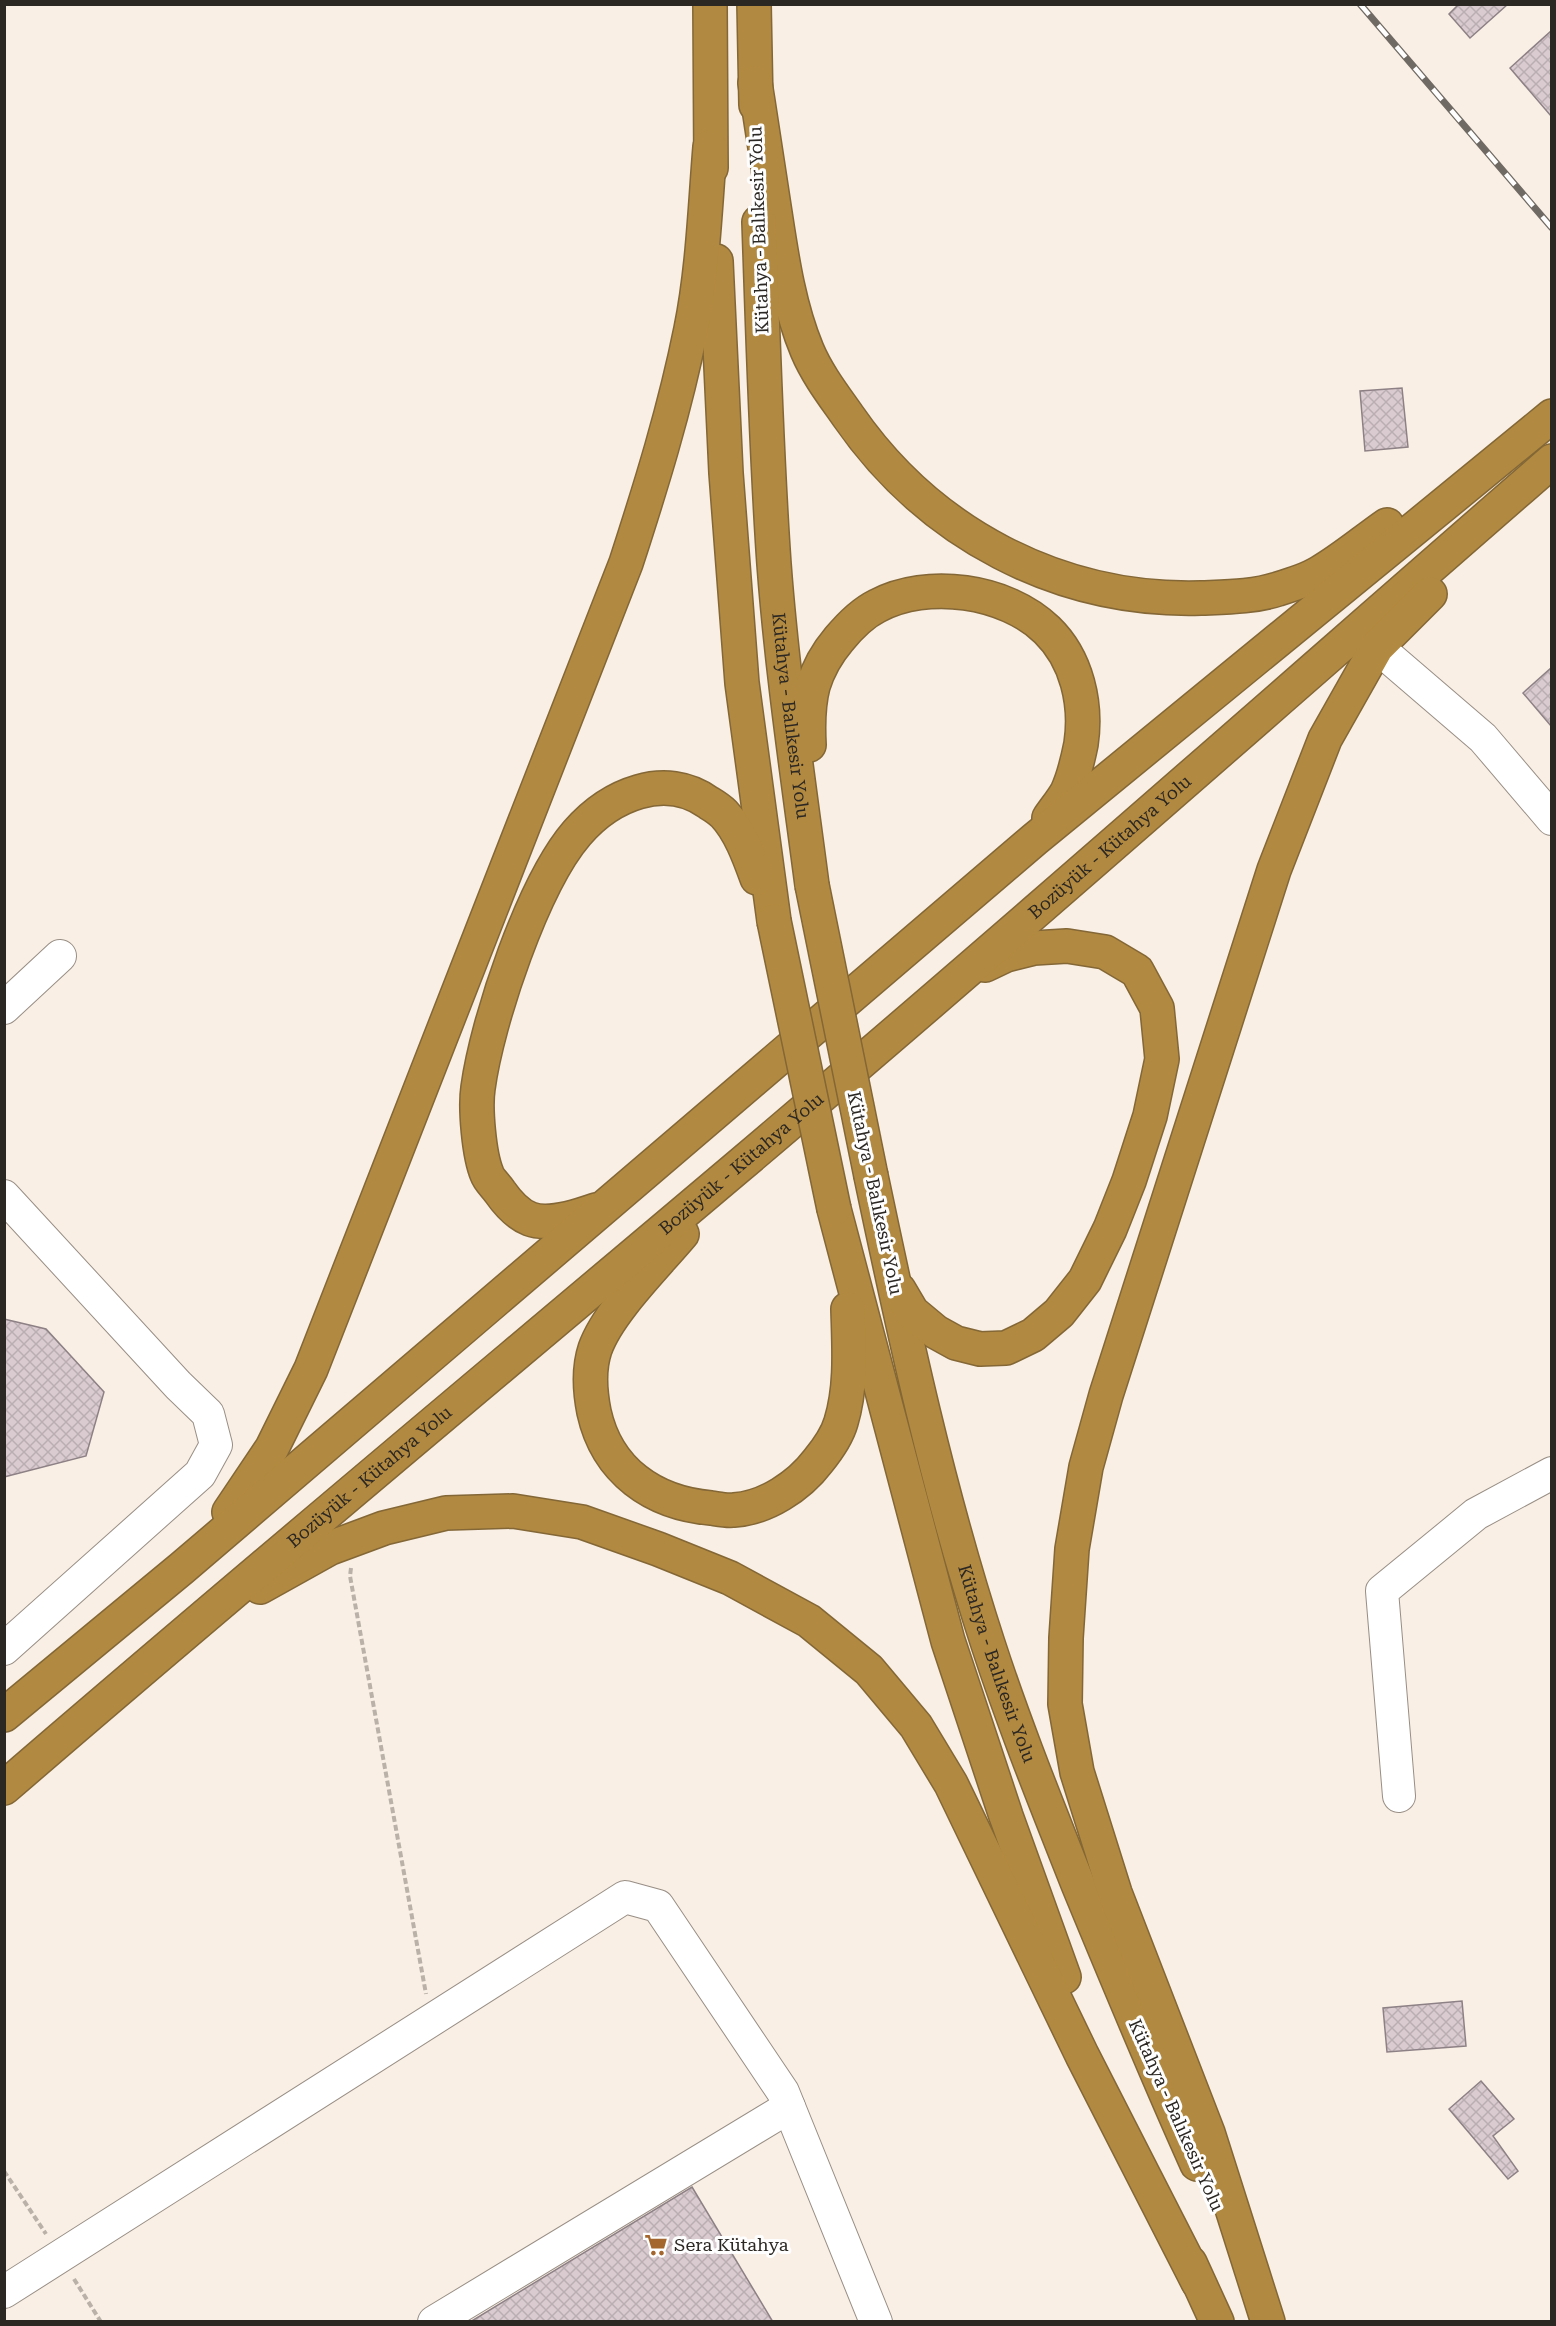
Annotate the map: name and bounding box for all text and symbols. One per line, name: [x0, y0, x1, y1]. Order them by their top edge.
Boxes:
street label: Kütahya - Balıkesir Yolu: [744, 126, 773, 334]
street label: Kütahya - Balıkesir Yolu: [768, 612, 814, 820]
street label: Bozüyük - Kütahya Yolu: [1024, 770, 1195, 923]
street label: Bozüyük - Kütahya Yolu: [655, 1088, 827, 1239]
street label: Kütahya - Balıkesir Yolu: [844, 1089, 907, 1297]
street label: Bozüyük - Kütahya Yolu: [283, 1401, 456, 1552]
street label: Kütahya - Balıkesir Yolu: [954, 1562, 1040, 1765]
street label: Kütahya - Balıkesir Yolu: [1125, 2016, 1228, 2214]
supermarket icon: Sera Kütahya: [643, 2232, 669, 2258]
place label: Sera Kütahya: [674, 2234, 789, 2255]

